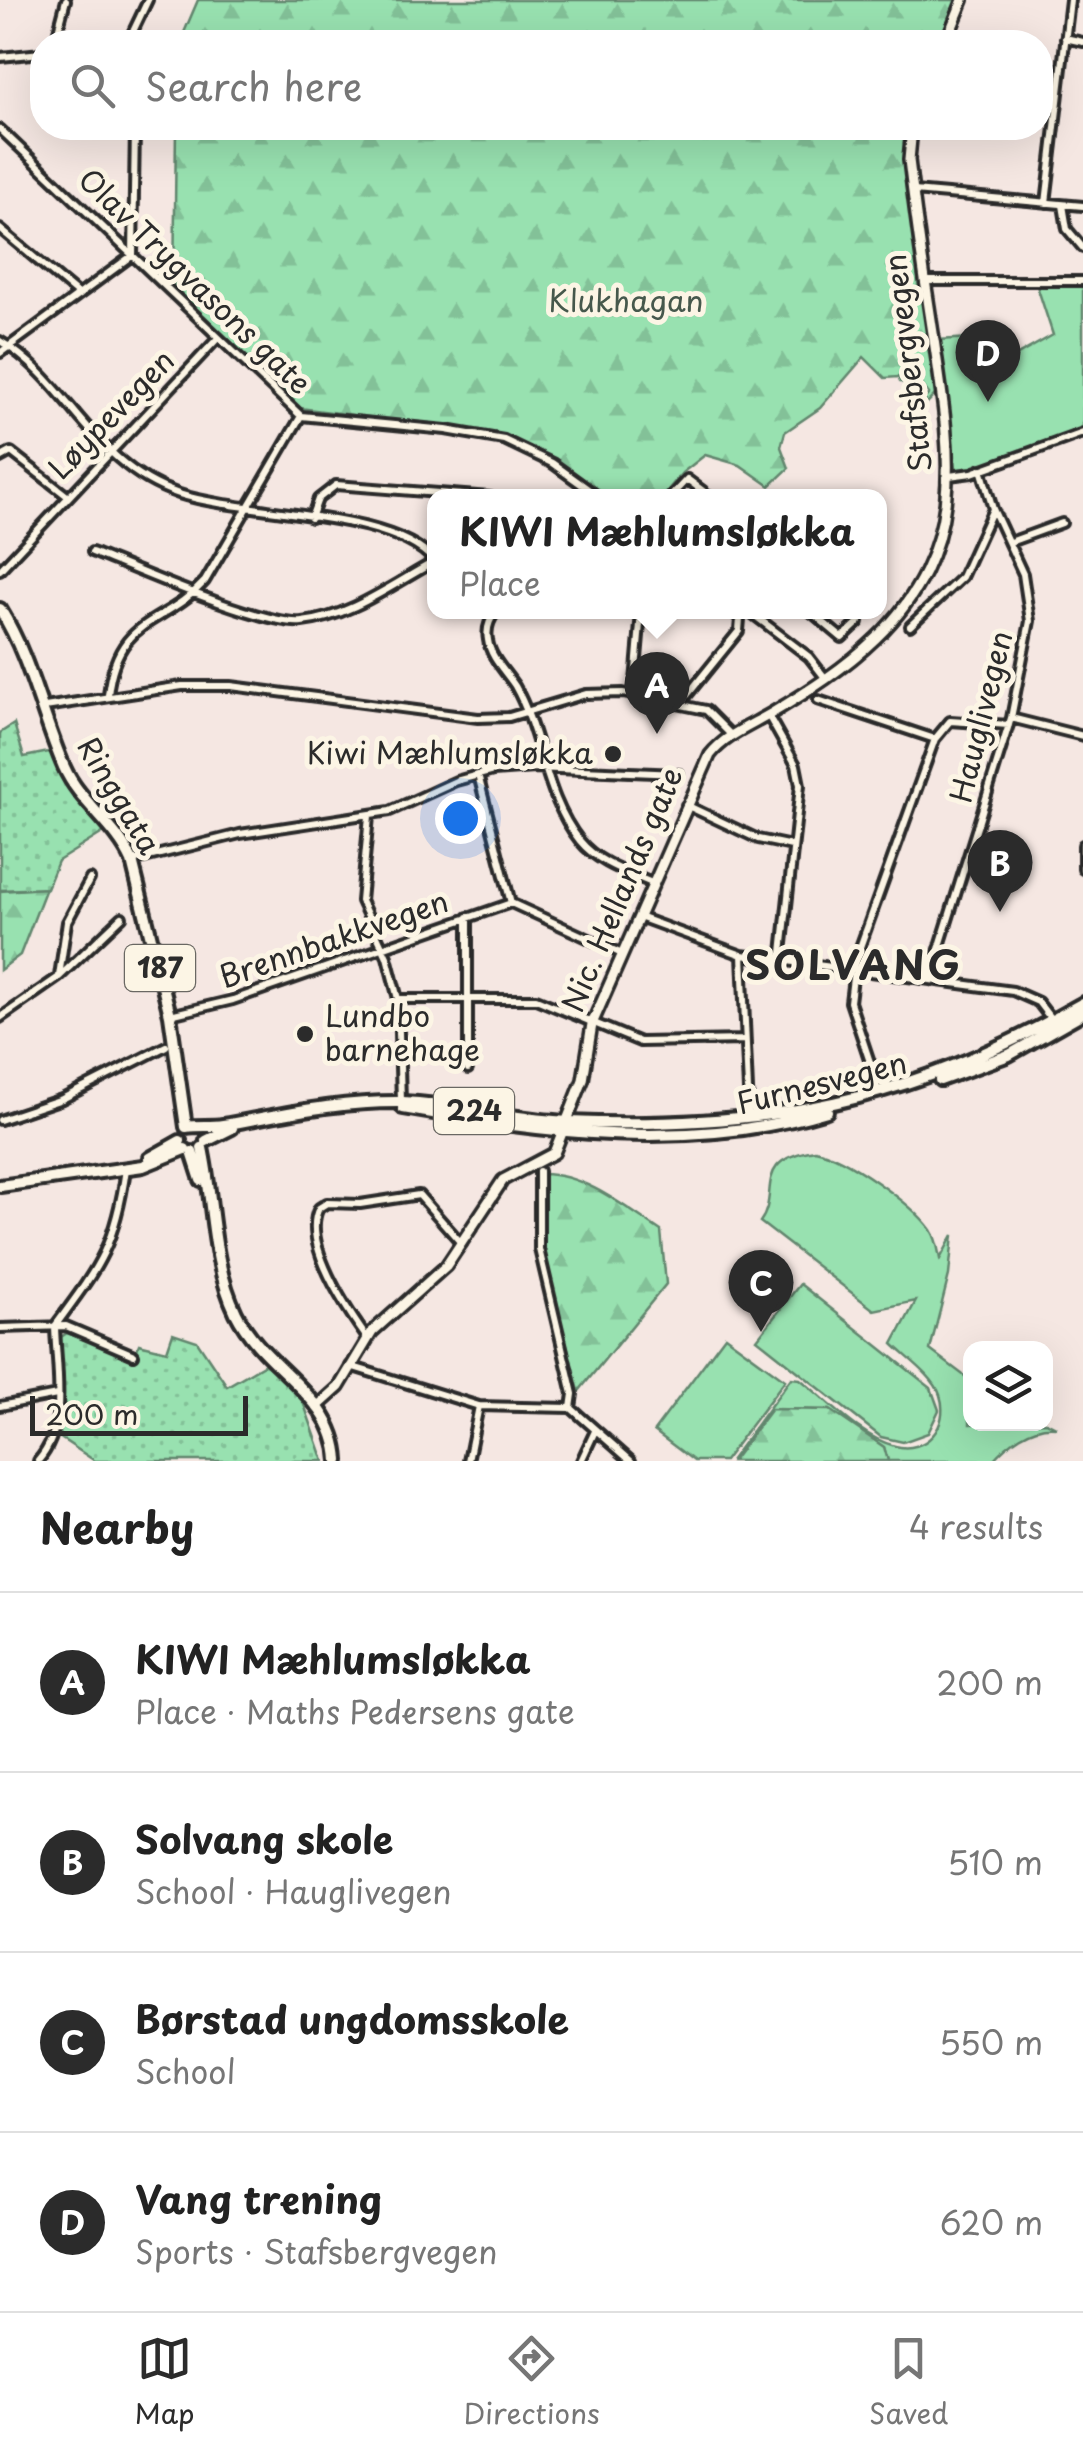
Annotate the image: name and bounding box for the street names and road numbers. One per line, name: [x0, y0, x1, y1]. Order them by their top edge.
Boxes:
street label: Olav Trygvasons gate: [69, 157, 322, 404]
street label: Stafsbergvegen: [871, 252, 942, 475]
street label: Løypevegen: [37, 338, 184, 488]
street label: Hauglivegen: [937, 626, 1023, 807]
street label: Ringgata: [67, 727, 173, 862]
street label: Nic. Hellands gate: [549, 760, 693, 1018]
street label: Brennbakkvegen: [213, 877, 454, 998]
road number: 187: [125, 945, 195, 991]
street label: Furnesvegen: [732, 1039, 911, 1124]
road number: 224: [434, 1088, 514, 1134]

